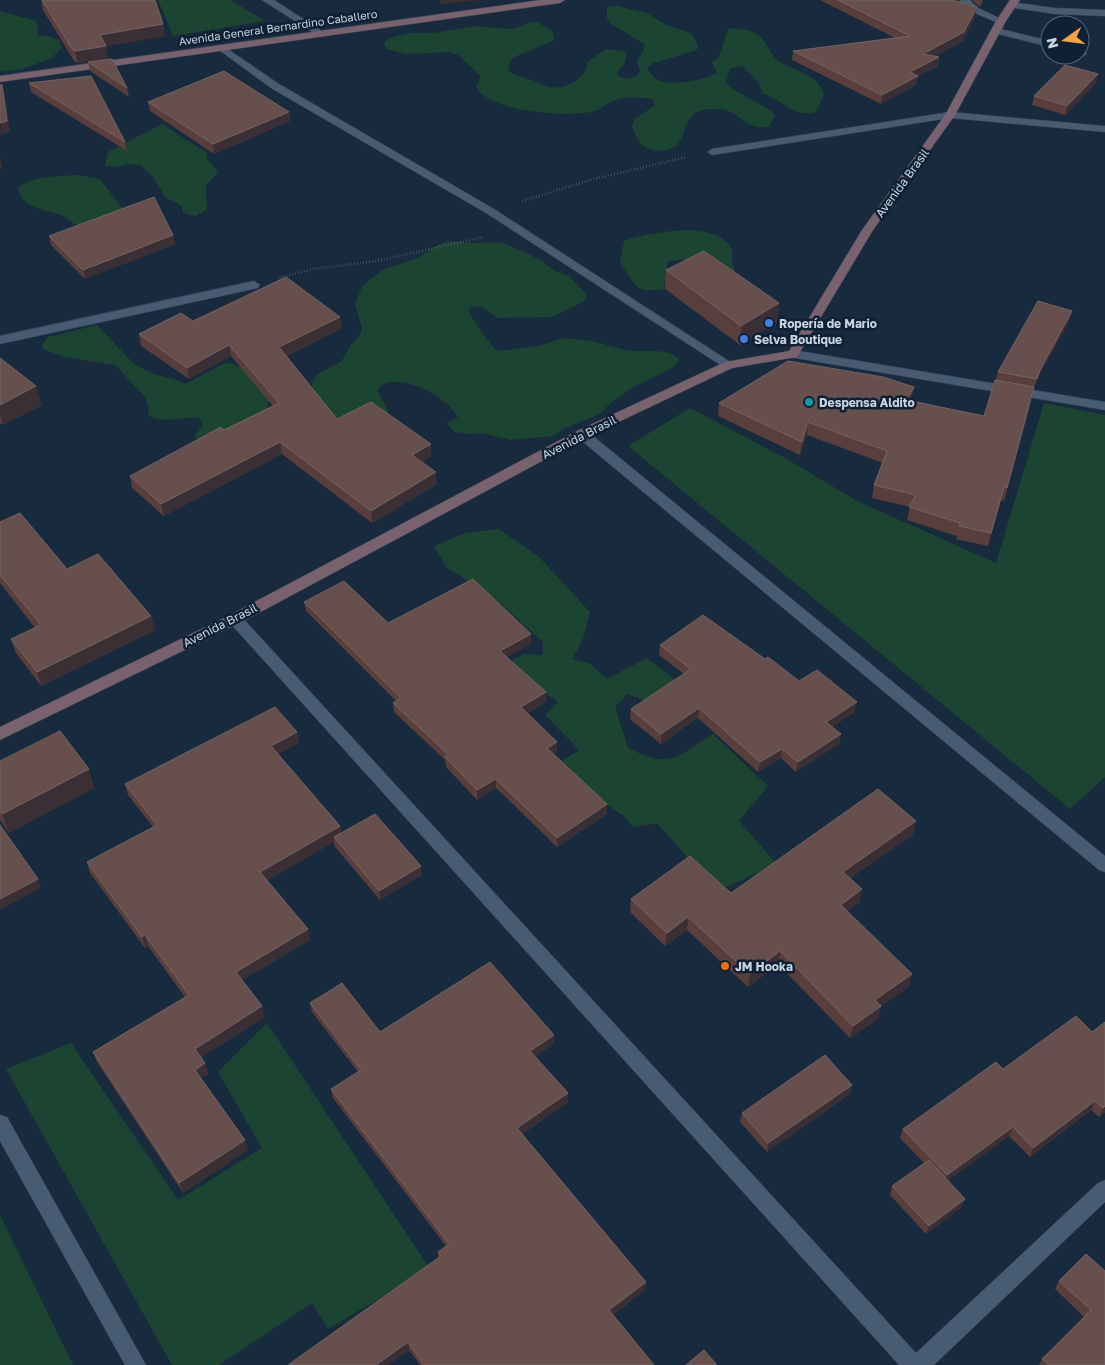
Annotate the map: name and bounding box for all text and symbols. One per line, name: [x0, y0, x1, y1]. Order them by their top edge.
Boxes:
street label: Avenida General Bernardino Caballero: [178, 7, 378, 47]
north arrow: [1040, 15, 1090, 65]
text: N: [1042, 36, 1061, 50]
street label: Avenida Brasil: [872, 146, 932, 220]
place label: Ropería de Mario: [779, 316, 877, 331]
marker: Ropería de Mario: [763, 317, 775, 329]
place label: Selva Boutique: [754, 332, 842, 347]
marker: Selva Boutique: [738, 333, 750, 345]
place label: Despensa Aldito: [819, 395, 915, 410]
marker: Despensa Aldito: [803, 396, 815, 408]
street label: Avenida Brasil: [539, 412, 619, 462]
street label: Avenida Brasil: [180, 600, 260, 650]
place label: JM Hooka: [735, 959, 793, 974]
marker: JM Hooka: [719, 960, 731, 972]

